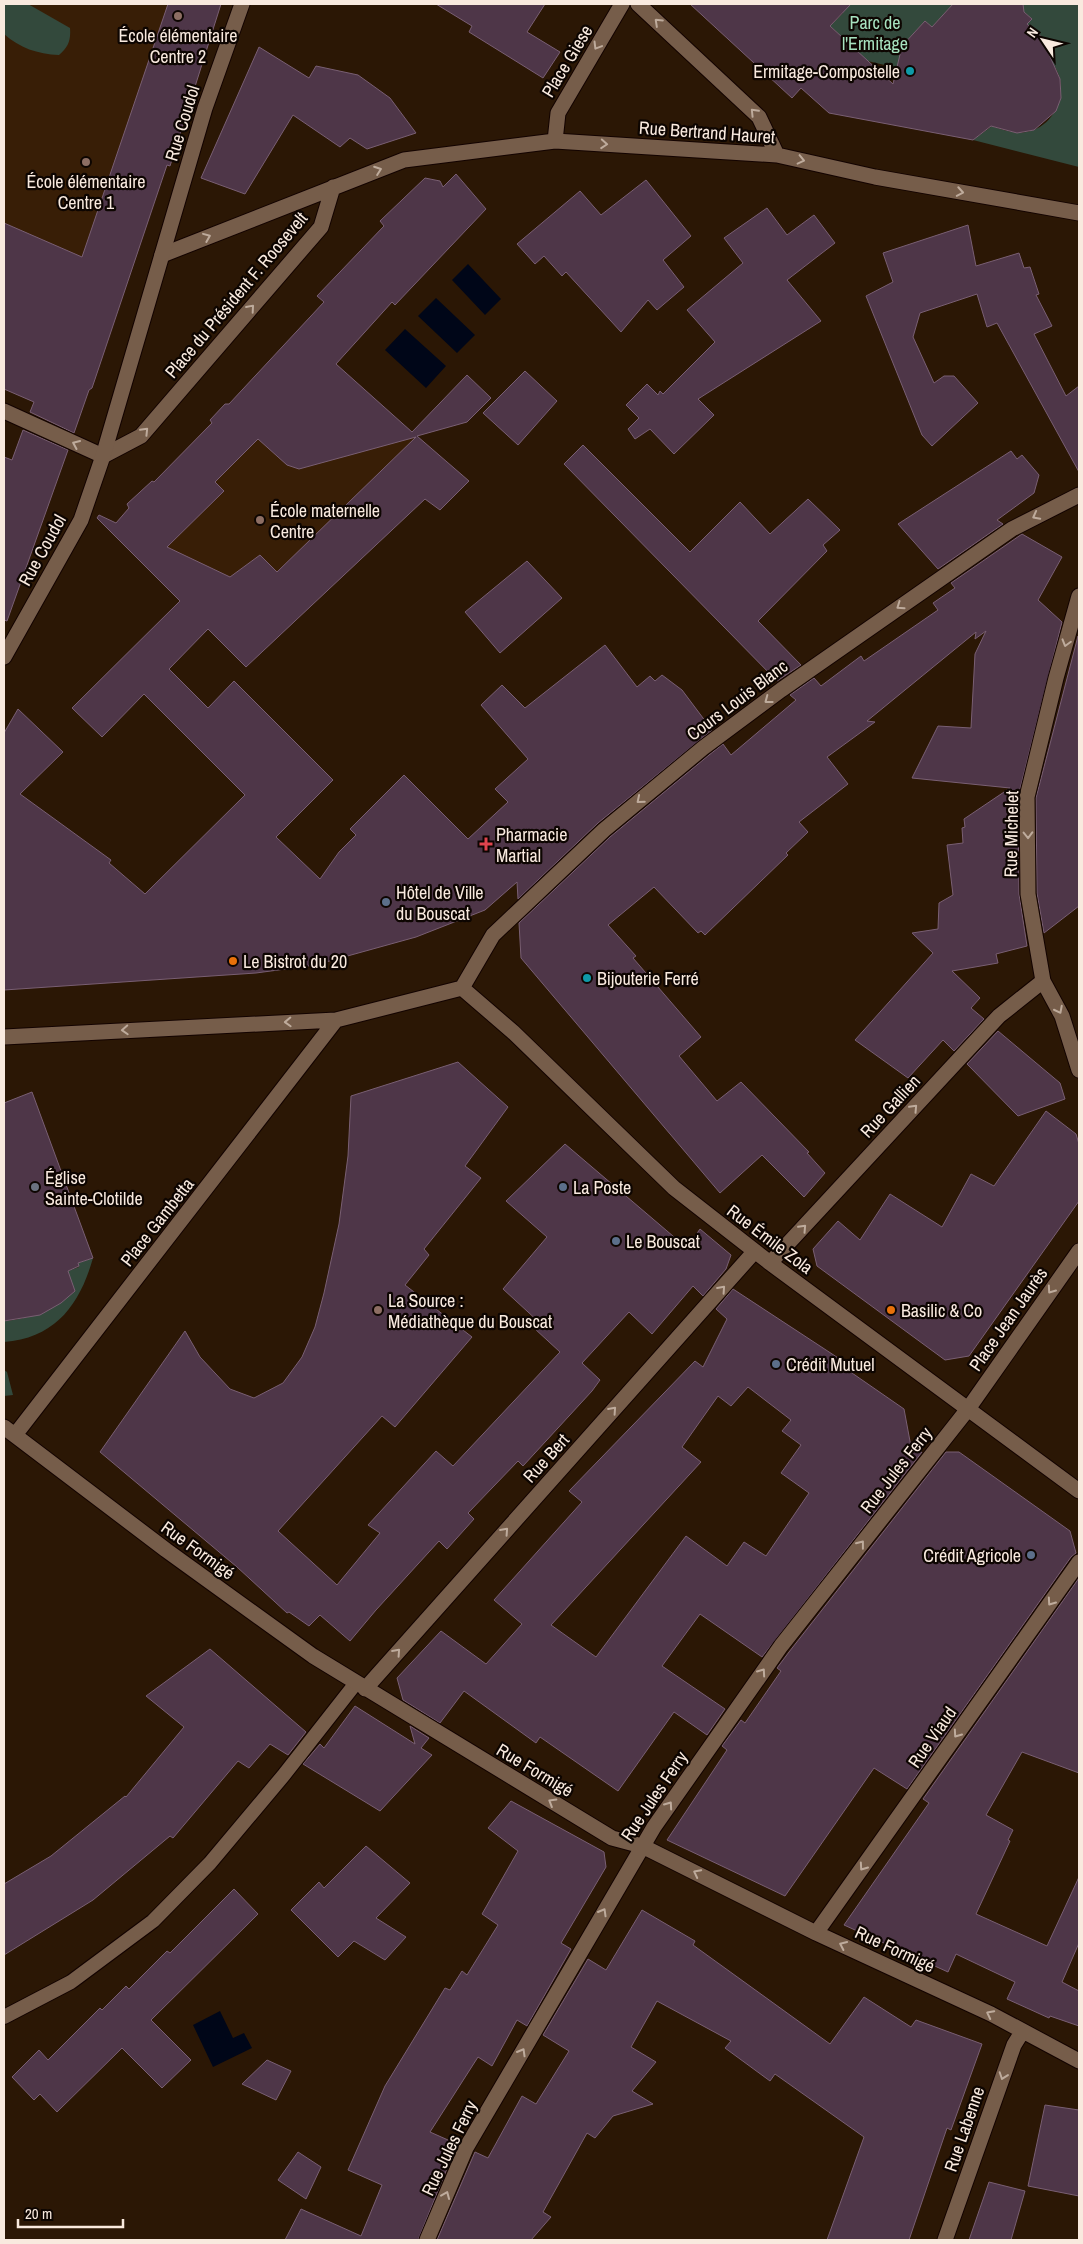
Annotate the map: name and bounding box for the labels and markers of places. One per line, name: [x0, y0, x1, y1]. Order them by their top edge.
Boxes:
marker: École élémentaire Centre 2: [172, 10, 184, 22]
place label: École élémentaire Centre 2: [119, 23, 237, 69]
place label: Ermitage-Compostelle: [753, 59, 900, 84]
marker: Ermitage-Compostelle: [904, 65, 916, 77]
marker: École élémentaire Centre 1: [80, 156, 92, 168]
place label: École élémentaire Centre 1: [27, 169, 145, 215]
place label: École maternelle Centre: [270, 498, 380, 544]
marker: École maternelle Centre: [254, 514, 266, 526]
place label: Pharmacie Martial: [496, 822, 567, 868]
marker: Pharmacie Martial: [480, 838, 492, 850]
place label: Hôtel de Ville du Bouscat: [396, 880, 484, 926]
marker: Hôtel de Ville du Bouscat: [380, 896, 392, 908]
place label: Le Bistrot du 20: [243, 949, 347, 974]
marker: Le Bistrot du 20: [227, 955, 239, 967]
place label: Bijouterie Ferré: [597, 966, 699, 991]
marker: Bijouterie Ferré: [581, 972, 593, 984]
place label: Église Sainte-Clotilde: [45, 1165, 143, 1211]
place label: La Poste: [573, 1175, 631, 1200]
marker: Église Sainte-Clotilde: [29, 1181, 41, 1193]
marker: La Poste: [557, 1181, 569, 1193]
place label: Le Bouscat: [626, 1229, 700, 1254]
marker: Le Bouscat: [610, 1235, 622, 1247]
place label: La Source : Médiathèque du Bouscat: [388, 1288, 552, 1334]
place label: Basilic & Co: [901, 1298, 982, 1323]
marker: La Source : Médiathèque du Bouscat: [372, 1304, 384, 1316]
marker: Basilic & Co: [885, 1304, 897, 1316]
place label: Crédit Mutuel: [786, 1352, 875, 1377]
marker: Crédit Mutuel: [770, 1358, 782, 1370]
place label: Crédit Agricole: [923, 1543, 1021, 1568]
marker: Crédit Agricole: [1025, 1549, 1037, 1561]

